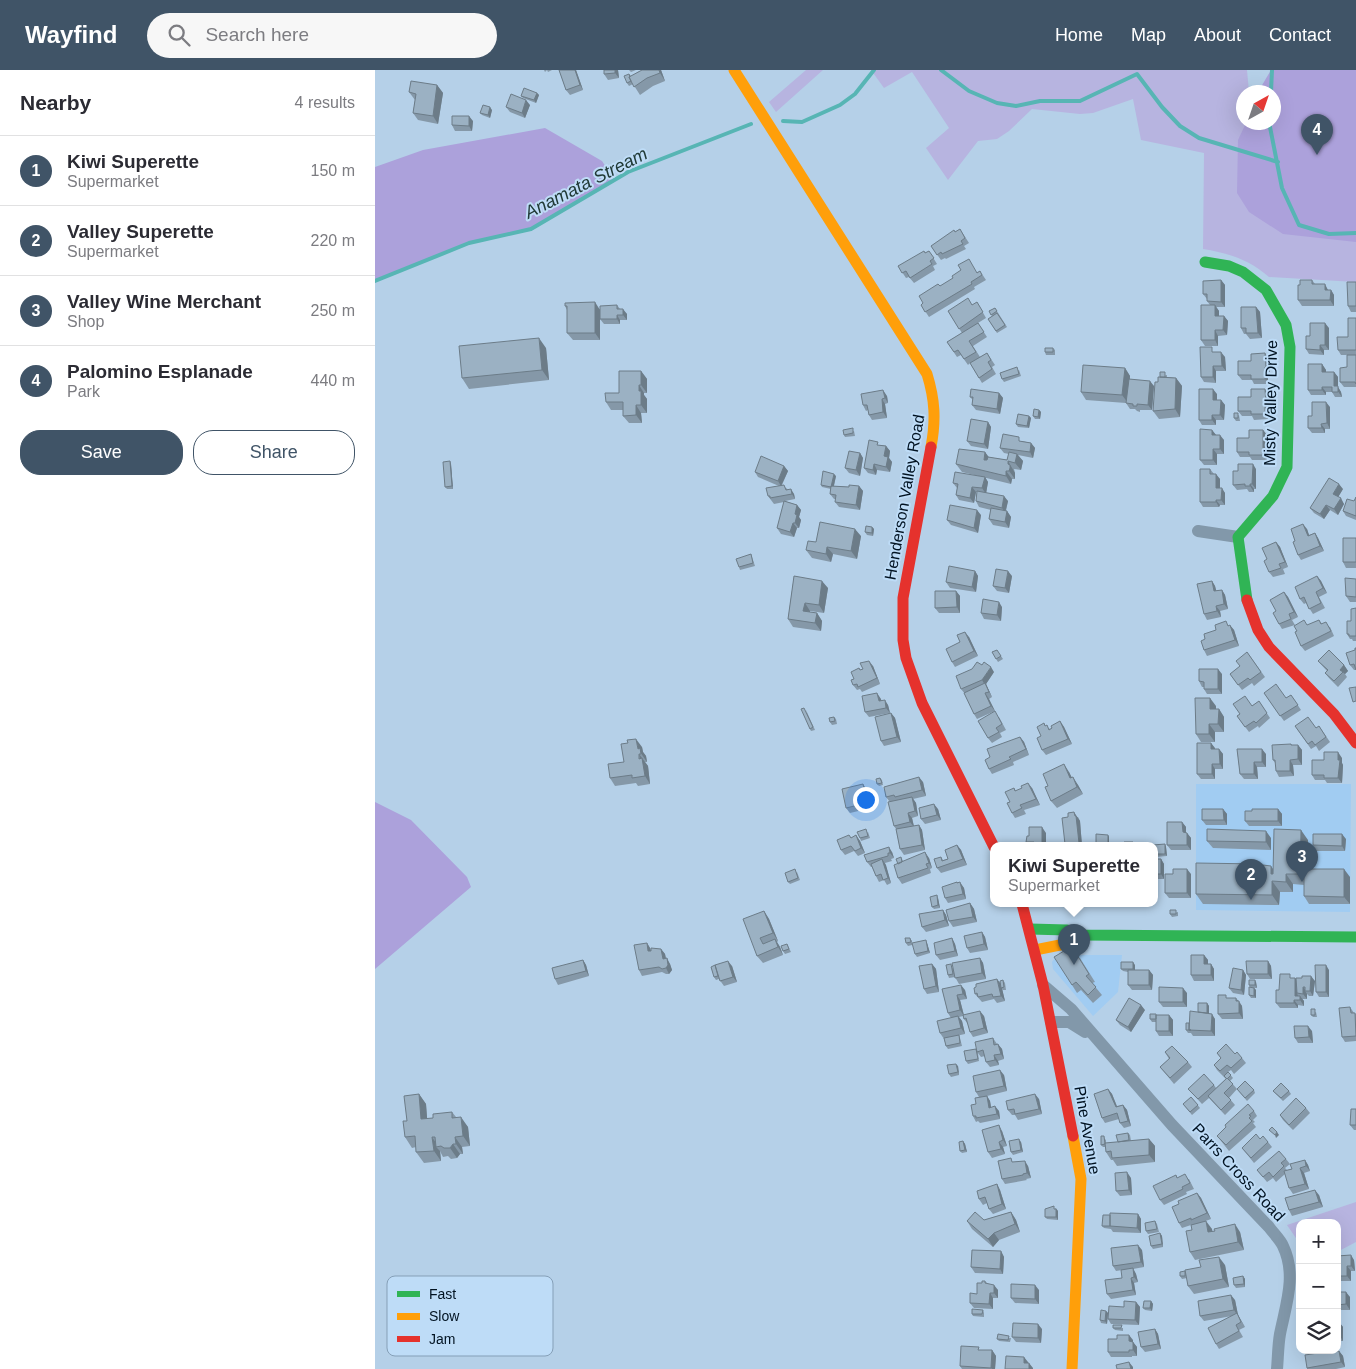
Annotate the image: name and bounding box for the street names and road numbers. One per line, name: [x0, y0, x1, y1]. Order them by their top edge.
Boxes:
street label: Misty Valley Drive: [1261, 340, 1280, 466]
street label: Henderson Valley Road: [882, 413, 927, 581]
street label: Pine Avenue: [1071, 1085, 1104, 1176]
street label: Parrs Cross Road: [1189, 1120, 1288, 1225]

